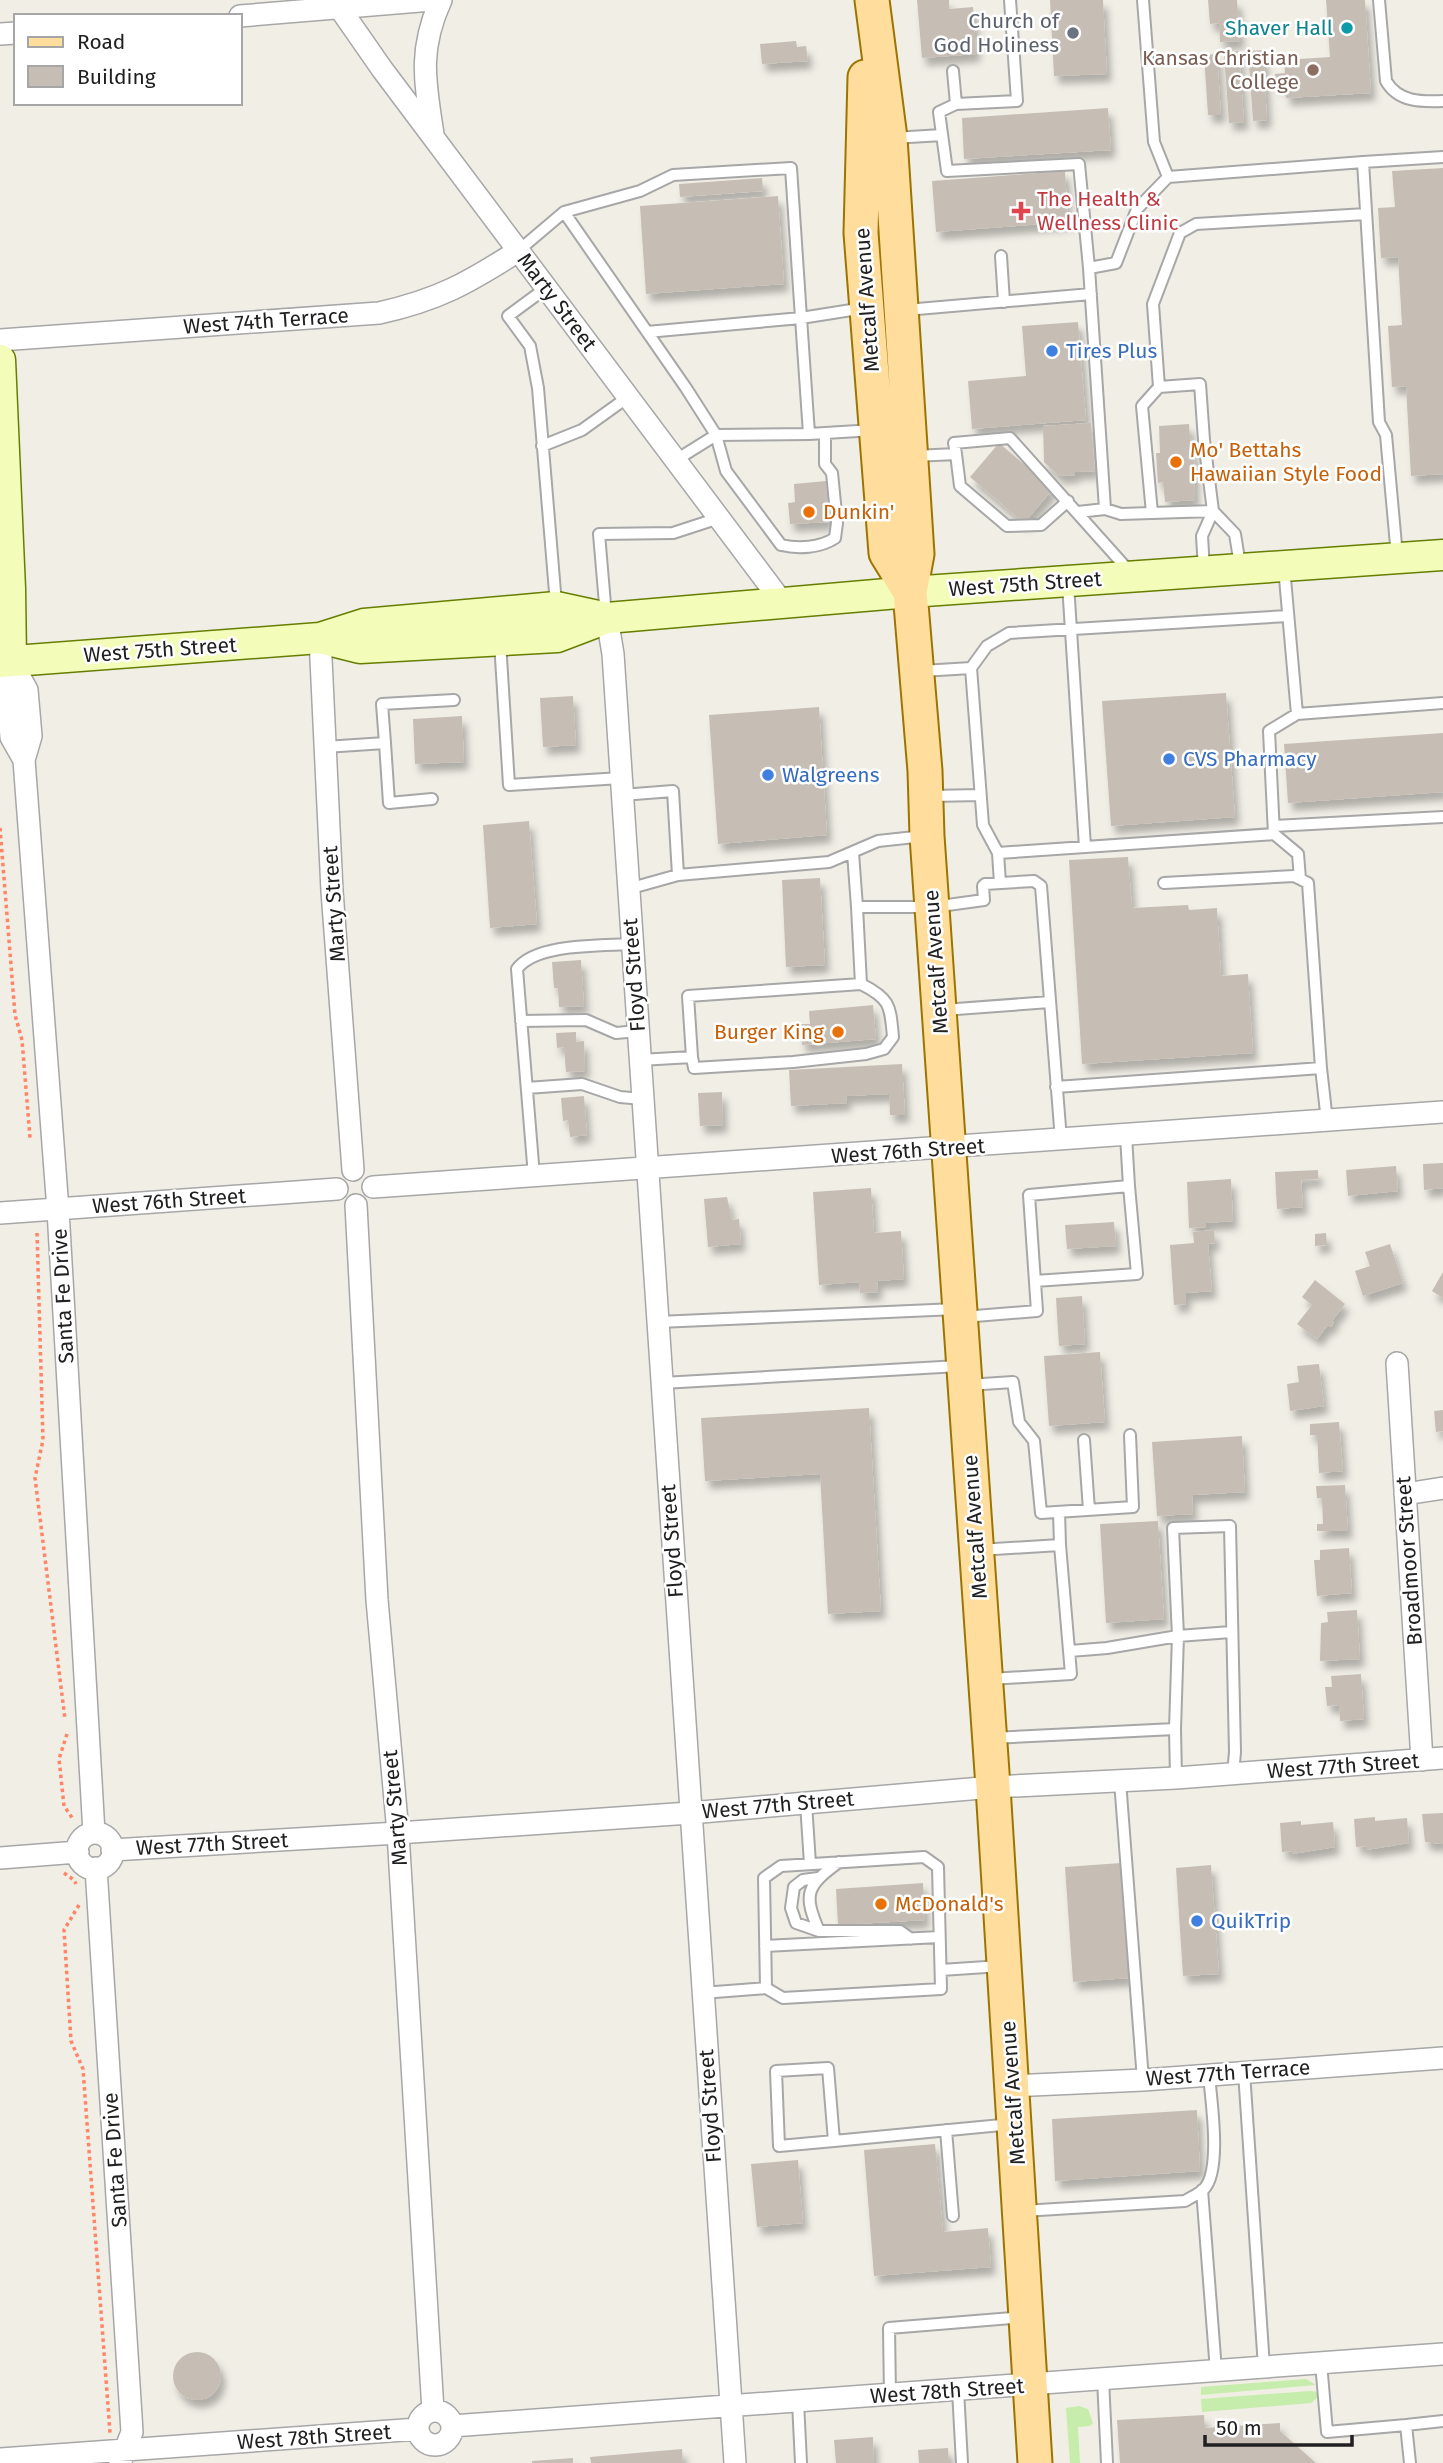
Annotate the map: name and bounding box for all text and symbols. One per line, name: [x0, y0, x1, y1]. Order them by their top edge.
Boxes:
place label: Church of God Holiness: [934, 8, 1061, 58]
legend: [14, 14, 242, 105]
place label: Shaver Hall: [1225, 15, 1333, 41]
marker: Shaver Hall: [1339, 20, 1355, 36]
marker: Church of God Holiness: [1065, 25, 1081, 41]
text: Road: [77, 29, 125, 55]
place label: Kansas Christian College: [1142, 45, 1299, 95]
marker: Kansas Christian College: [1305, 62, 1321, 78]
text: Building: [77, 64, 156, 90]
place label: The Health & Wellness Clinic: [1037, 186, 1179, 236]
marker: The Health & Wellness Clinic: [1011, 201, 1031, 221]
street label: Metcalf Avenue: [849, 227, 885, 373]
street label: Marty Street: [512, 248, 603, 357]
street label: West 74th Terrace: [182, 302, 350, 340]
place label: Tires Plus: [1066, 338, 1157, 364]
marker: Tires Plus: [1044, 343, 1060, 359]
place label: Mo' Bettahs Hawaiian Style Food: [1190, 437, 1382, 487]
marker: Mo' Bettahs Hawaiian Style Food: [1168, 454, 1184, 470]
place label: Dunkin': [823, 499, 894, 525]
marker: Dunkin': [801, 504, 817, 520]
street label: West 75th Street: [948, 566, 1103, 602]
street label: West 75th Street: [83, 632, 238, 668]
place label: CVS Pharmacy: [1183, 746, 1317, 772]
marker: CVS Pharmacy: [1161, 751, 1177, 767]
place label: Walgreens: [782, 762, 880, 788]
marker: Walgreens: [760, 767, 776, 783]
street label: Marty Street: [317, 845, 351, 963]
street label: Metcalf Avenue: [918, 889, 954, 1035]
street label: Floyd Street: [617, 917, 651, 1033]
place label: Burger King: [714, 1019, 824, 1045]
marker: Burger King: [830, 1024, 846, 1040]
street label: West 76th Street: [830, 1133, 986, 1169]
street label: West 76th Street: [91, 1183, 247, 1219]
street label: Santa Fe Drive: [46, 1228, 80, 1364]
street label: Metcalf Avenue: [957, 1454, 993, 1600]
street label: Broadmoor Street: [1390, 1475, 1428, 1646]
street label: Floyd Street: [655, 1483, 689, 1599]
street label: West 77th Street: [1266, 1748, 1420, 1784]
street label: Marty Street: [377, 1749, 413, 1867]
street label: West 77th Street: [701, 1785, 856, 1825]
street label: West 77th Street: [135, 1827, 289, 1861]
place label: McDonald's: [895, 1891, 1004, 1917]
marker: McDonald's: [873, 1896, 889, 1912]
place label: QuikTrip: [1211, 1908, 1291, 1934]
marker: QuikTrip: [1189, 1913, 1205, 1929]
street label: Metcalf Avenue: [995, 2020, 1031, 2166]
street label: Floyd Street: [693, 2048, 727, 2164]
street label: West 77th Terrace: [1145, 2054, 1311, 2092]
street label: Santa Fe Drive: [97, 2092, 133, 2228]
street label: West 78th Street: [869, 2373, 1025, 2409]
scale bar: [1205, 2404, 1352, 2448]
text: 50 m: [1216, 2415, 1262, 2441]
street label: West 78th Street: [236, 2419, 392, 2455]

